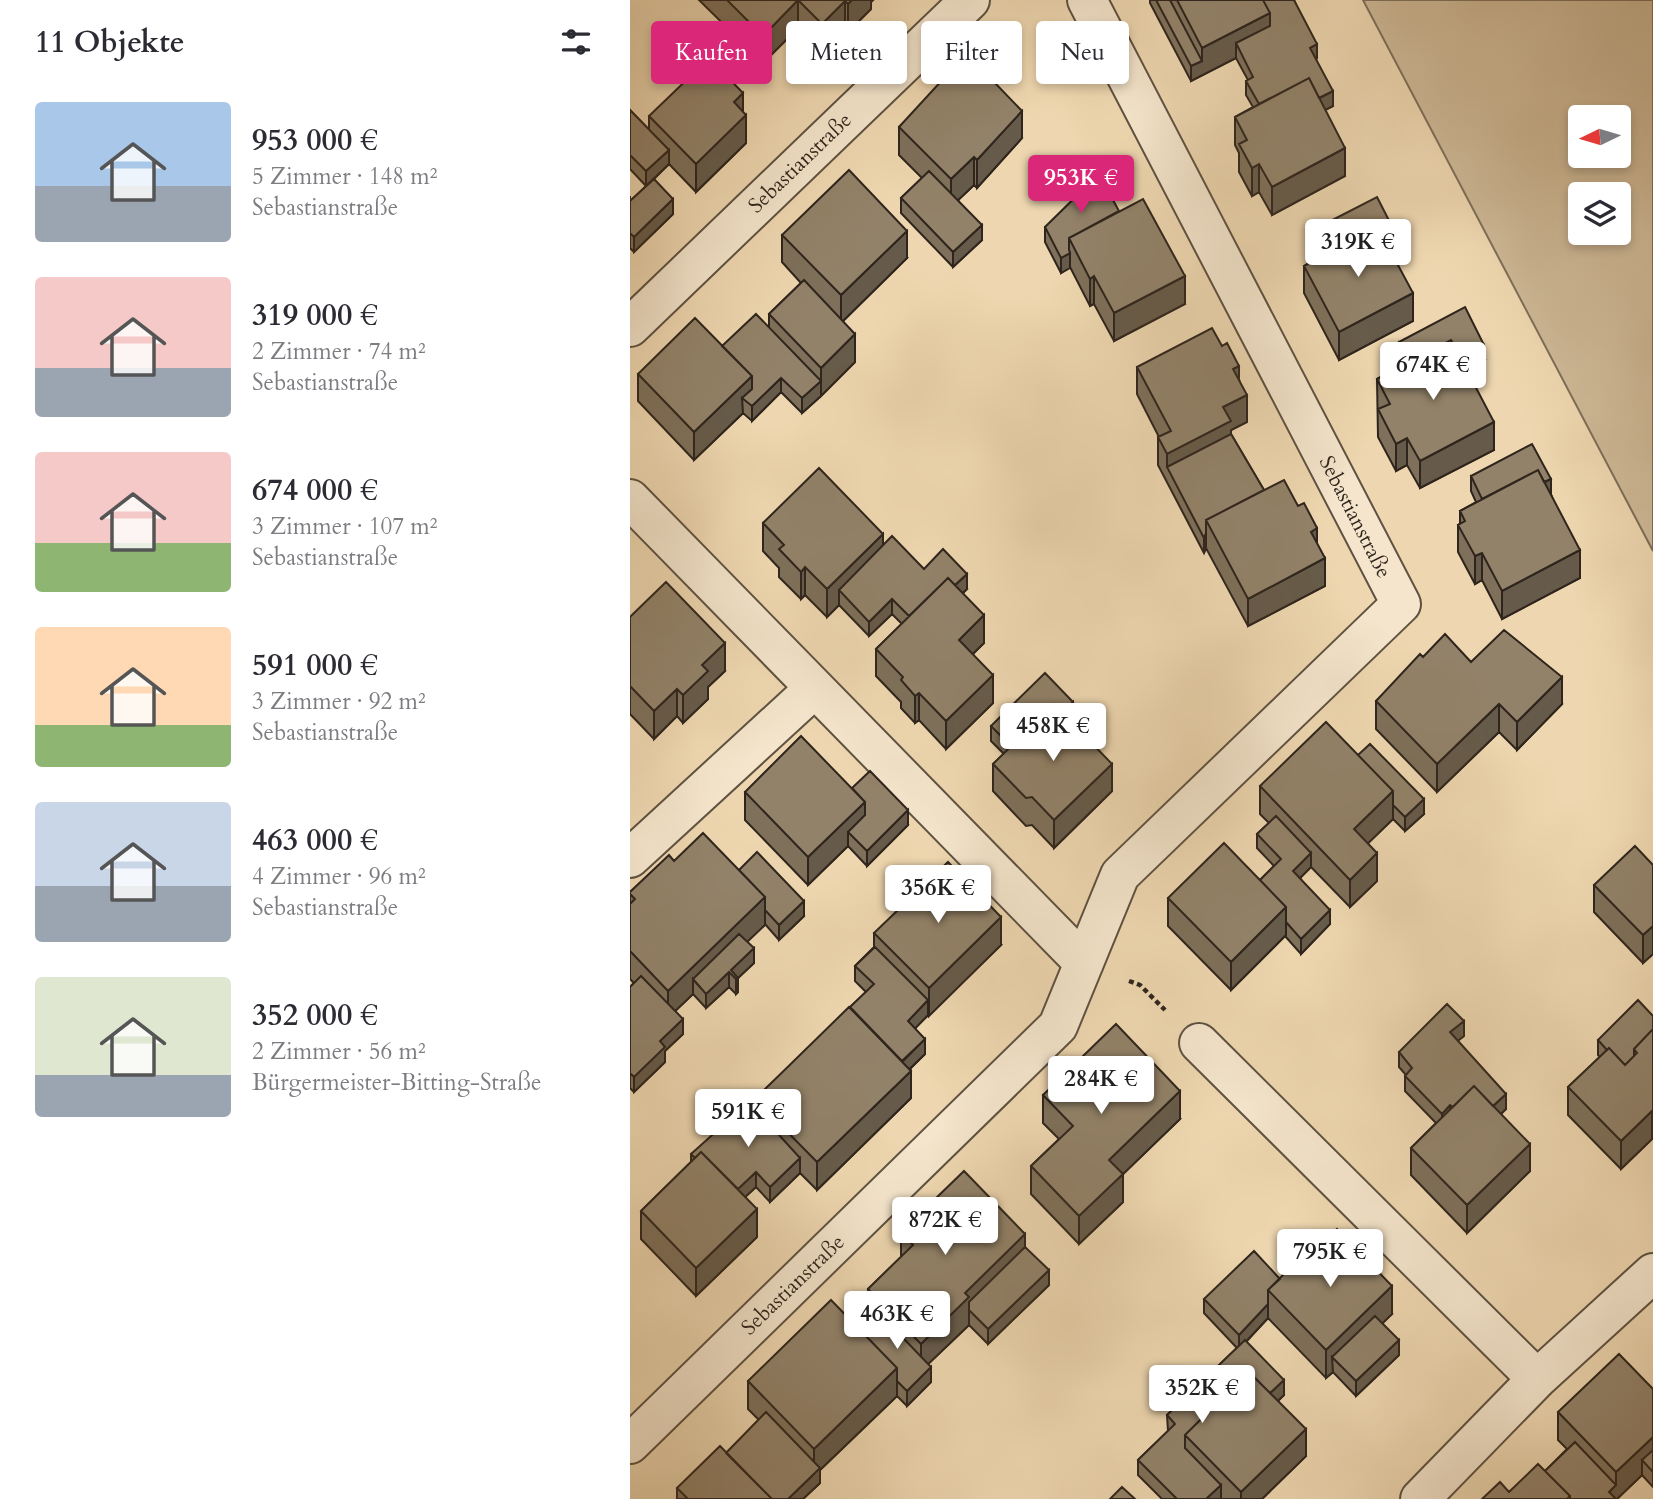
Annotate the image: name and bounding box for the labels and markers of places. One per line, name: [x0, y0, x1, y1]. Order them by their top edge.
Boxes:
pin: 953K €: [1024, 156, 1138, 215]
pin: 319K €: [1301, 219, 1415, 279]
pin: 674K €: [1376, 342, 1490, 402]
pin: 458K €: [996, 704, 1110, 763]
pin: 356K €: [881, 866, 995, 925]
pin: 284K €: [1044, 1056, 1158, 1116]
pin: 591K €: [691, 1090, 805, 1149]
pin: 872K €: [888, 1198, 1002, 1257]
pin: 795K €: [1273, 1230, 1387, 1289]
pin: 463K €: [840, 1292, 954, 1351]
pin: 352K €: [1145, 1366, 1259, 1425]

